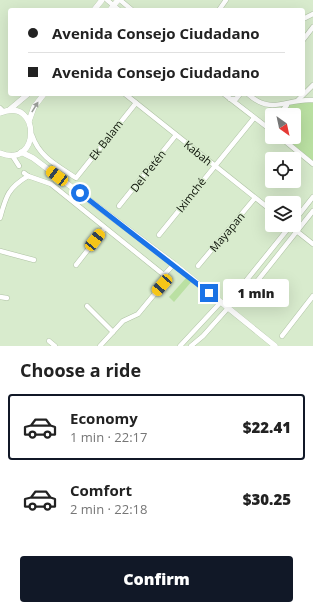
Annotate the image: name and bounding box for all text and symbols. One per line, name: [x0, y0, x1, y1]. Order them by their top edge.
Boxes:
text: Avenida Consejo Ciudadano: [52, 23, 260, 43]
text: Avenida Consejo Ciudadano: [52, 62, 260, 82]
one-way arrow: [31, 101, 38, 113]
north arrow: [265, 108, 301, 144]
map controls: [265, 108, 301, 232]
street label: Ek Balam: [85, 117, 126, 163]
street label: Kabah: [181, 137, 216, 169]
street label: Del Petén: [126, 147, 169, 195]
button: locate: [265, 152, 301, 188]
car: [44, 164, 70, 188]
street label: Iximché: [172, 174, 209, 215]
route start: [71, 184, 89, 202]
button: layers: [265, 196, 301, 232]
street label: Mayapan: [206, 209, 248, 255]
car: [83, 227, 107, 253]
car: [150, 272, 174, 298]
callout: 1 min: [223, 279, 289, 307]
route end: [200, 284, 218, 302]
text: 1 min: [238, 284, 274, 302]
text: Choose a ride: [20, 358, 141, 382]
text: Economy: [70, 408, 138, 428]
icon: car: [22, 409, 58, 445]
text: $22.41: [243, 417, 291, 437]
text: 1 min · 22:17: [70, 428, 147, 446]
text: Comfort: [70, 480, 132, 500]
icon: car: [22, 481, 58, 517]
text: $30.25: [243, 489, 291, 509]
text: 2 min · 22:18: [70, 500, 147, 518]
button: Confirm: [20, 556, 293, 602]

